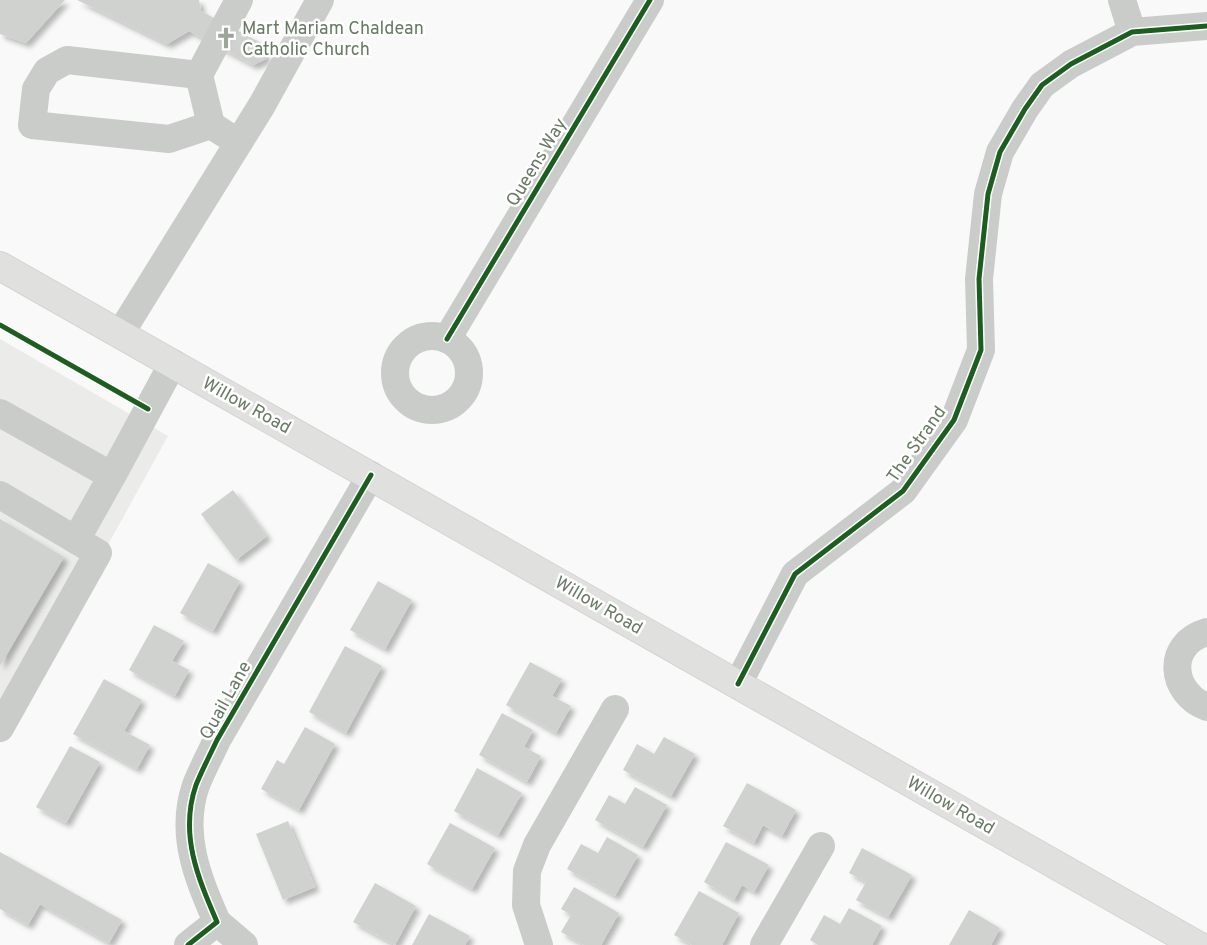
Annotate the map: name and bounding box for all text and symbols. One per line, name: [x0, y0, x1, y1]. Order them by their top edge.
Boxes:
place label: Mart Mariam Chaldean Catholic Church: [242, 18, 424, 62]
church icon: Mart Mariam Chaldean Catholic Church: [213, 25, 239, 51]
street label: Queens Way: [502, 114, 573, 211]
street label: Willow Road: [198, 373, 295, 440]
street label: The Strand: [882, 402, 952, 488]
street label: Willow Road: [550, 572, 646, 641]
street label: Quail Lane: [195, 657, 257, 744]
street label: Willow Road: [902, 772, 998, 841]

